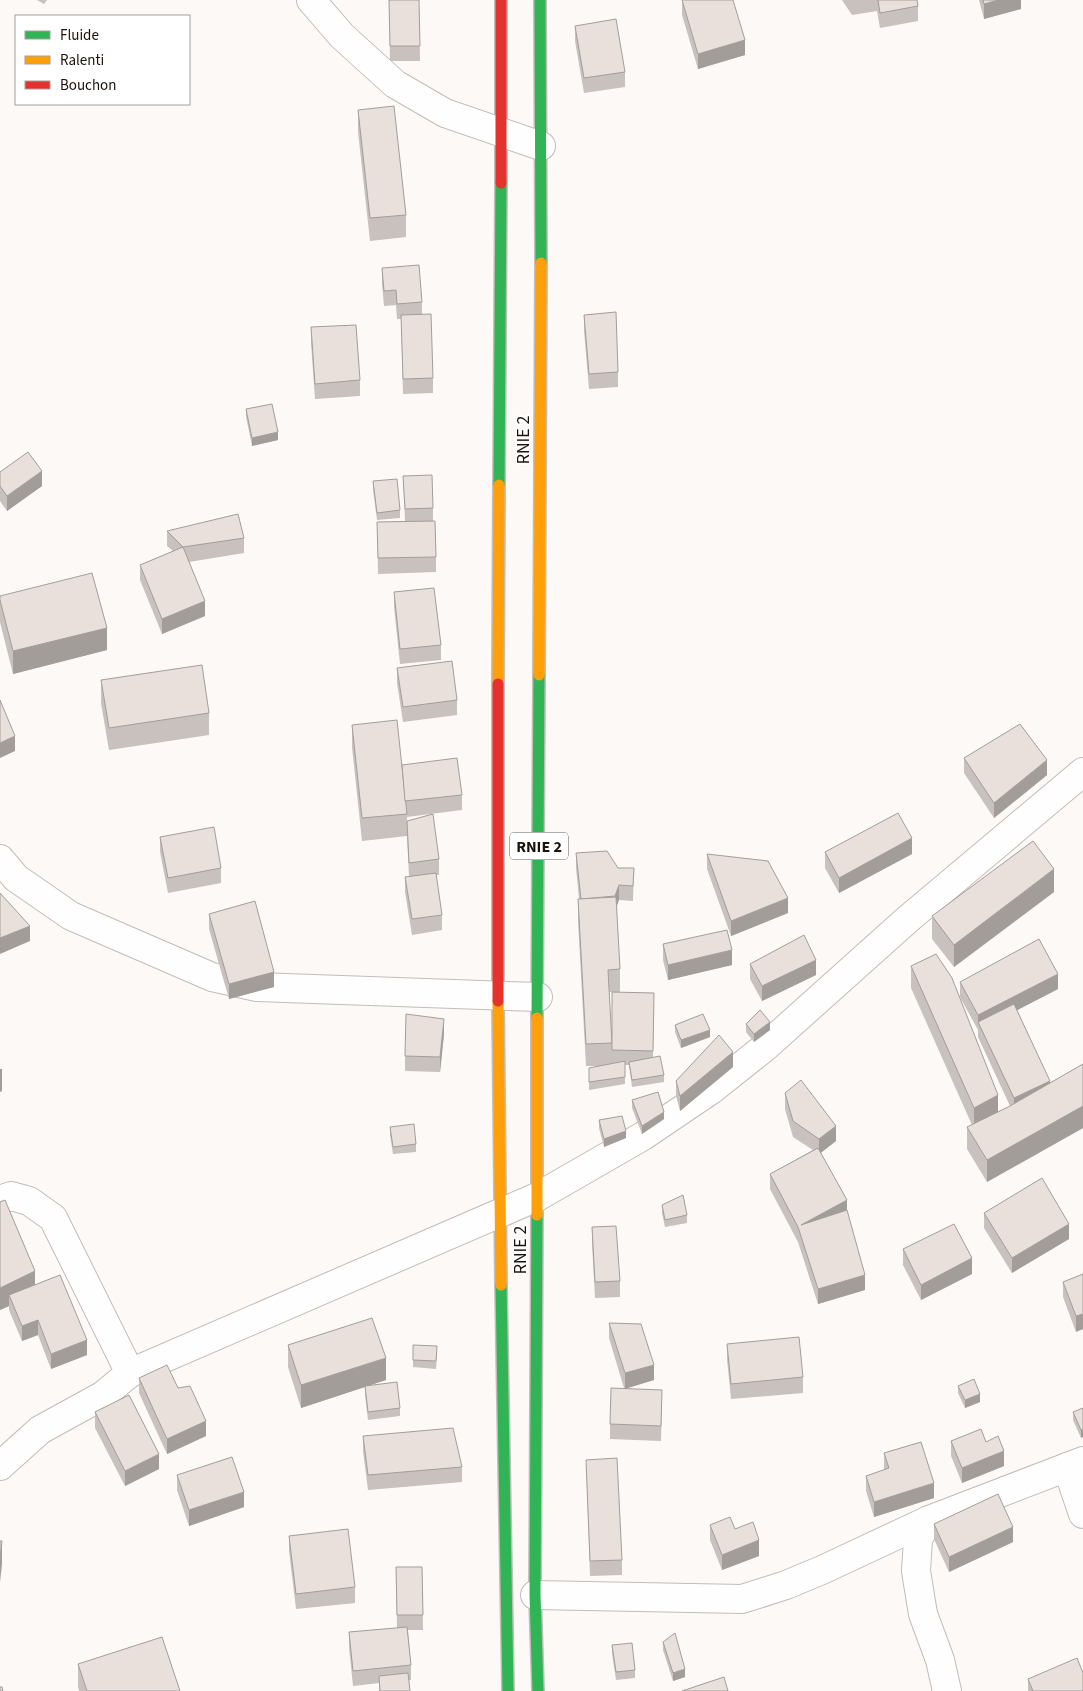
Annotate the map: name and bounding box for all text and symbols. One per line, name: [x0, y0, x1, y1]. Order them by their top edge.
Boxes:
legend: [15, 15, 190, 105]
text: Fluide: [60, 25, 99, 46]
text: Ralenti: [60, 50, 104, 71]
text: Bouchon: [60, 75, 116, 96]
street label: RNIE 2: [511, 416, 536, 464]
road number: RNIE 2: [510, 832, 568, 859]
street label: RNIE 2: [508, 1226, 533, 1274]

